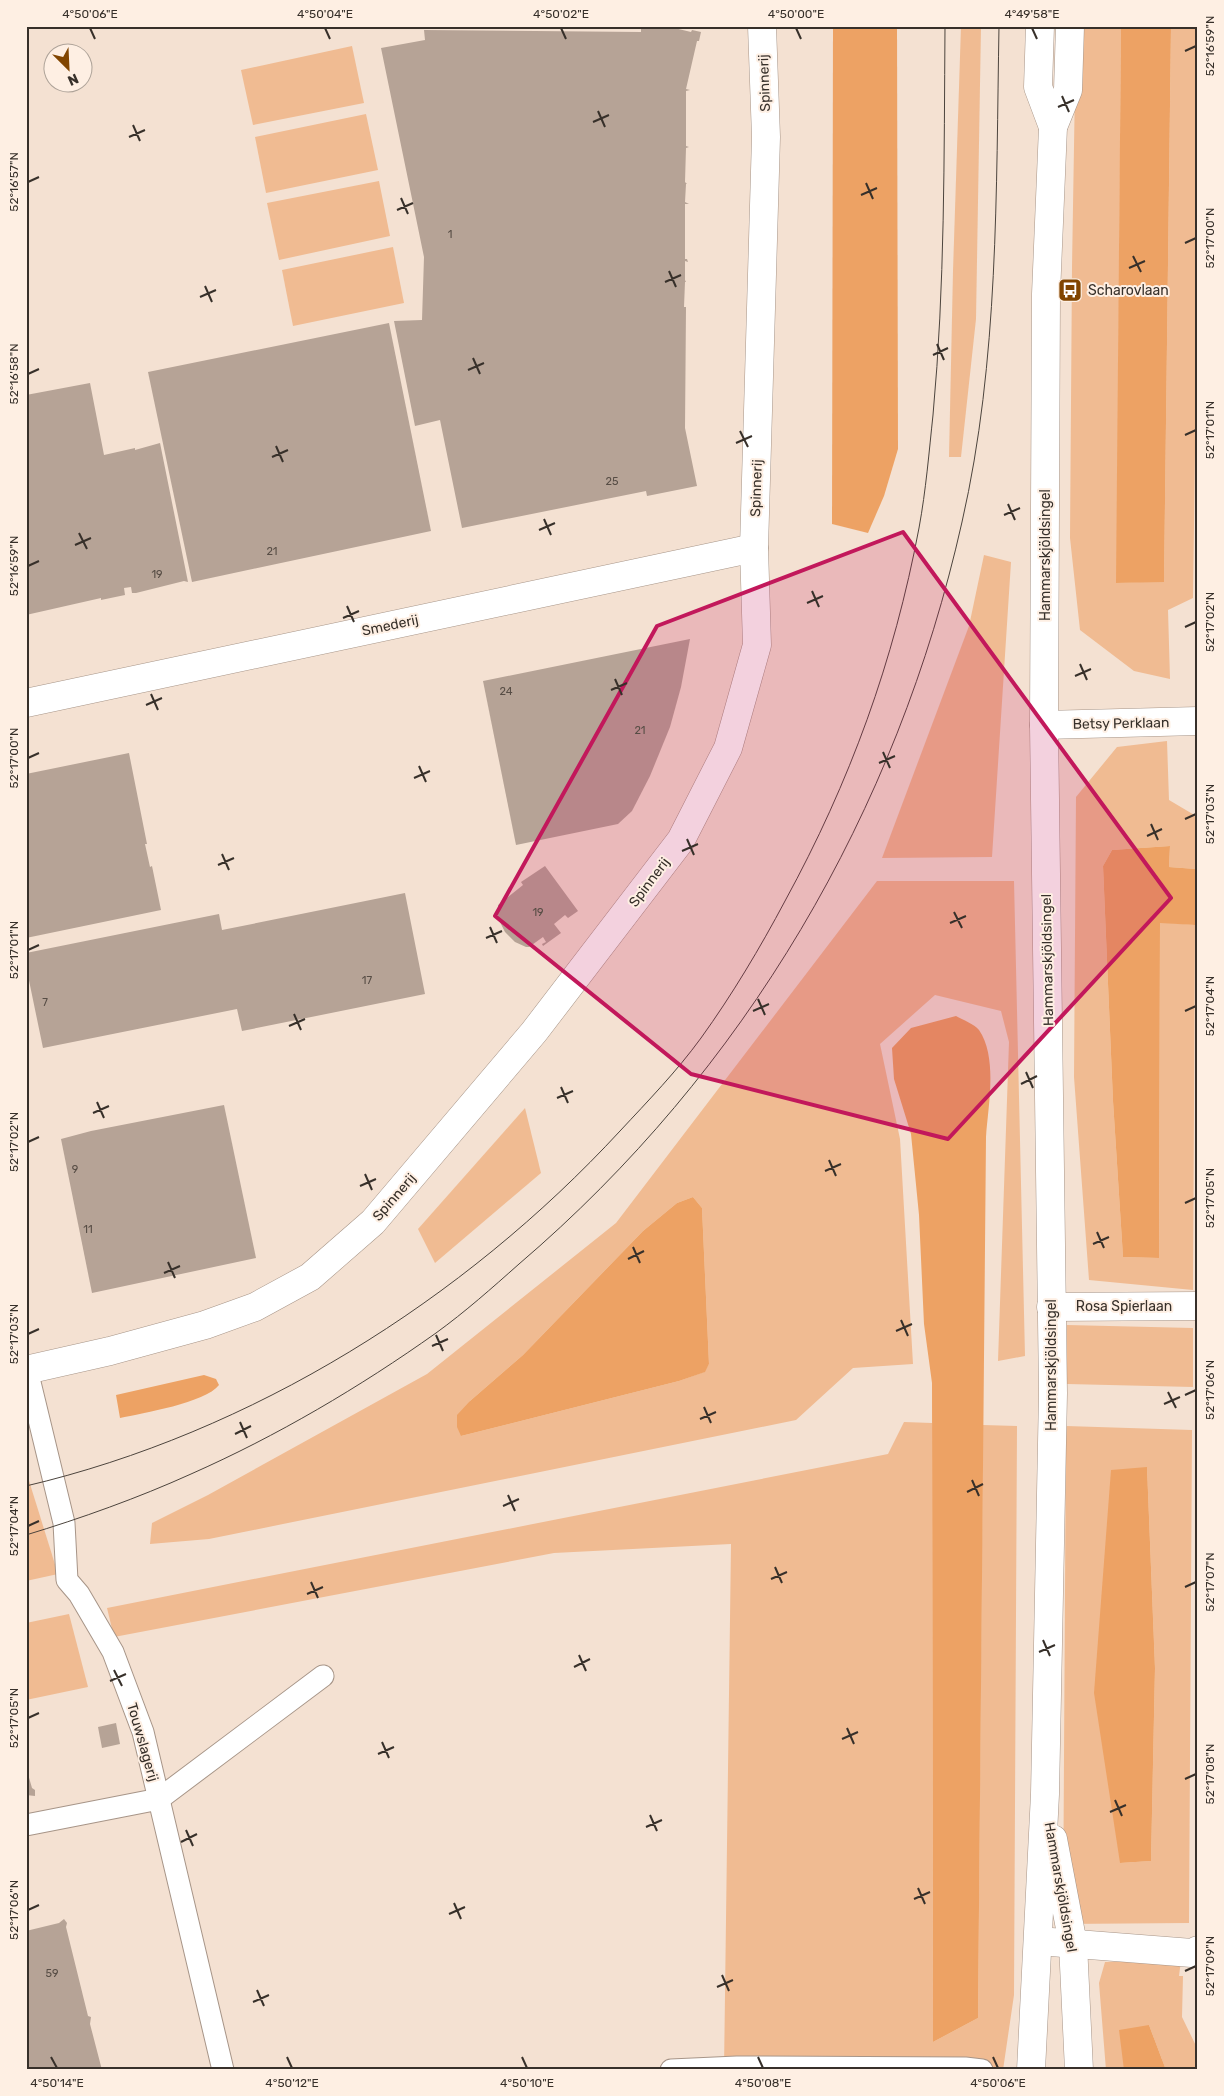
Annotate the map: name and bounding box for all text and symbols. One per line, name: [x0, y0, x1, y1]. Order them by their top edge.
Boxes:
text: 4°50'06"E: [62, 7, 118, 21]
text: 4°50'04"E: [297, 7, 353, 21]
text: 4°50'02"E: [533, 7, 589, 21]
text: 4°50'00"E: [768, 7, 824, 21]
text: 4°49'58"E: [1004, 7, 1060, 21]
text: 52°16'59"N: [1203, 16, 1217, 76]
north arrow: [42, 42, 92, 92]
street label: Spinnerij: [755, 54, 774, 112]
text: N: [65, 70, 81, 89]
text: 52°16'57"N: [7, 152, 21, 212]
text: 52°17'00"N: [1203, 208, 1217, 268]
house number: 1: [448, 228, 452, 241]
bus stop icon: Scharovlaan: [1057, 277, 1083, 303]
place label: Scharovlaan: [1088, 282, 1169, 299]
text: 52°16'58"N: [7, 344, 21, 404]
text: 52°17'01"N: [1203, 401, 1217, 459]
street label: Spinnerij: [747, 459, 766, 517]
house number: 25: [606, 475, 619, 488]
street label: Hammarskjöldsingel: [1037, 489, 1054, 621]
text: 52°16'59"N: [7, 536, 21, 596]
house number: 21: [266, 545, 278, 558]
house number: 19: [151, 568, 163, 581]
text: 52°17'02"N: [1203, 592, 1217, 652]
street label: Smederij: [360, 611, 420, 640]
house number: 24: [499, 685, 513, 698]
street label: Betsy Perklaan: [1072, 714, 1170, 733]
house number: 21: [634, 724, 646, 737]
text: 52°17'00"N: [7, 728, 21, 788]
text: 52°17'03"N: [1203, 784, 1217, 844]
street label: Spinnerij: [625, 854, 673, 910]
street label: Hammarskjöldsingel: [1038, 894, 1057, 1026]
house number: 19: [532, 906, 544, 919]
text: 52°17'01"N: [7, 921, 21, 979]
house number: 17: [362, 974, 373, 987]
text: 52°17'04"N: [1203, 976, 1217, 1036]
house number: 7: [42, 996, 48, 1009]
text: 52°17'02"N: [7, 1112, 21, 1172]
house number: 9: [72, 1163, 78, 1176]
text: 52°17'05"N: [1203, 1168, 1217, 1228]
street label: Spinnerij: [369, 1170, 420, 1225]
house number: 11: [83, 1223, 93, 1236]
street label: Rosa Spierlaan: [1076, 1298, 1172, 1315]
street label: Hammarskjöldsingel: [1043, 1299, 1060, 1431]
text: 52°17'03"N: [7, 1304, 21, 1364]
text: 52°17'06"N: [1203, 1360, 1217, 1420]
text: 52°17'04"N: [7, 1496, 21, 1556]
text: 52°17'07"N: [1203, 1552, 1217, 1612]
text: 52°17'05"N: [7, 1688, 21, 1748]
street label: Touwslagerij: [123, 1701, 162, 1783]
text: 52°17'08"N: [1203, 1744, 1217, 1804]
street label: Hammarskjöldsingel: [1041, 1821, 1080, 1954]
text: 52°17'06"N: [7, 1880, 21, 1940]
text: 52°17'09"N: [1203, 1936, 1217, 1996]
house number: 59: [45, 1967, 59, 1980]
text: 4°50'14"E: [30, 2076, 84, 2090]
text: 4°50'12"E: [265, 2076, 319, 2090]
text: 4°50'10"E: [500, 2076, 554, 2090]
text: 4°50'08"E: [735, 2076, 791, 2090]
text: 4°50'06"E: [970, 2076, 1026, 2090]

